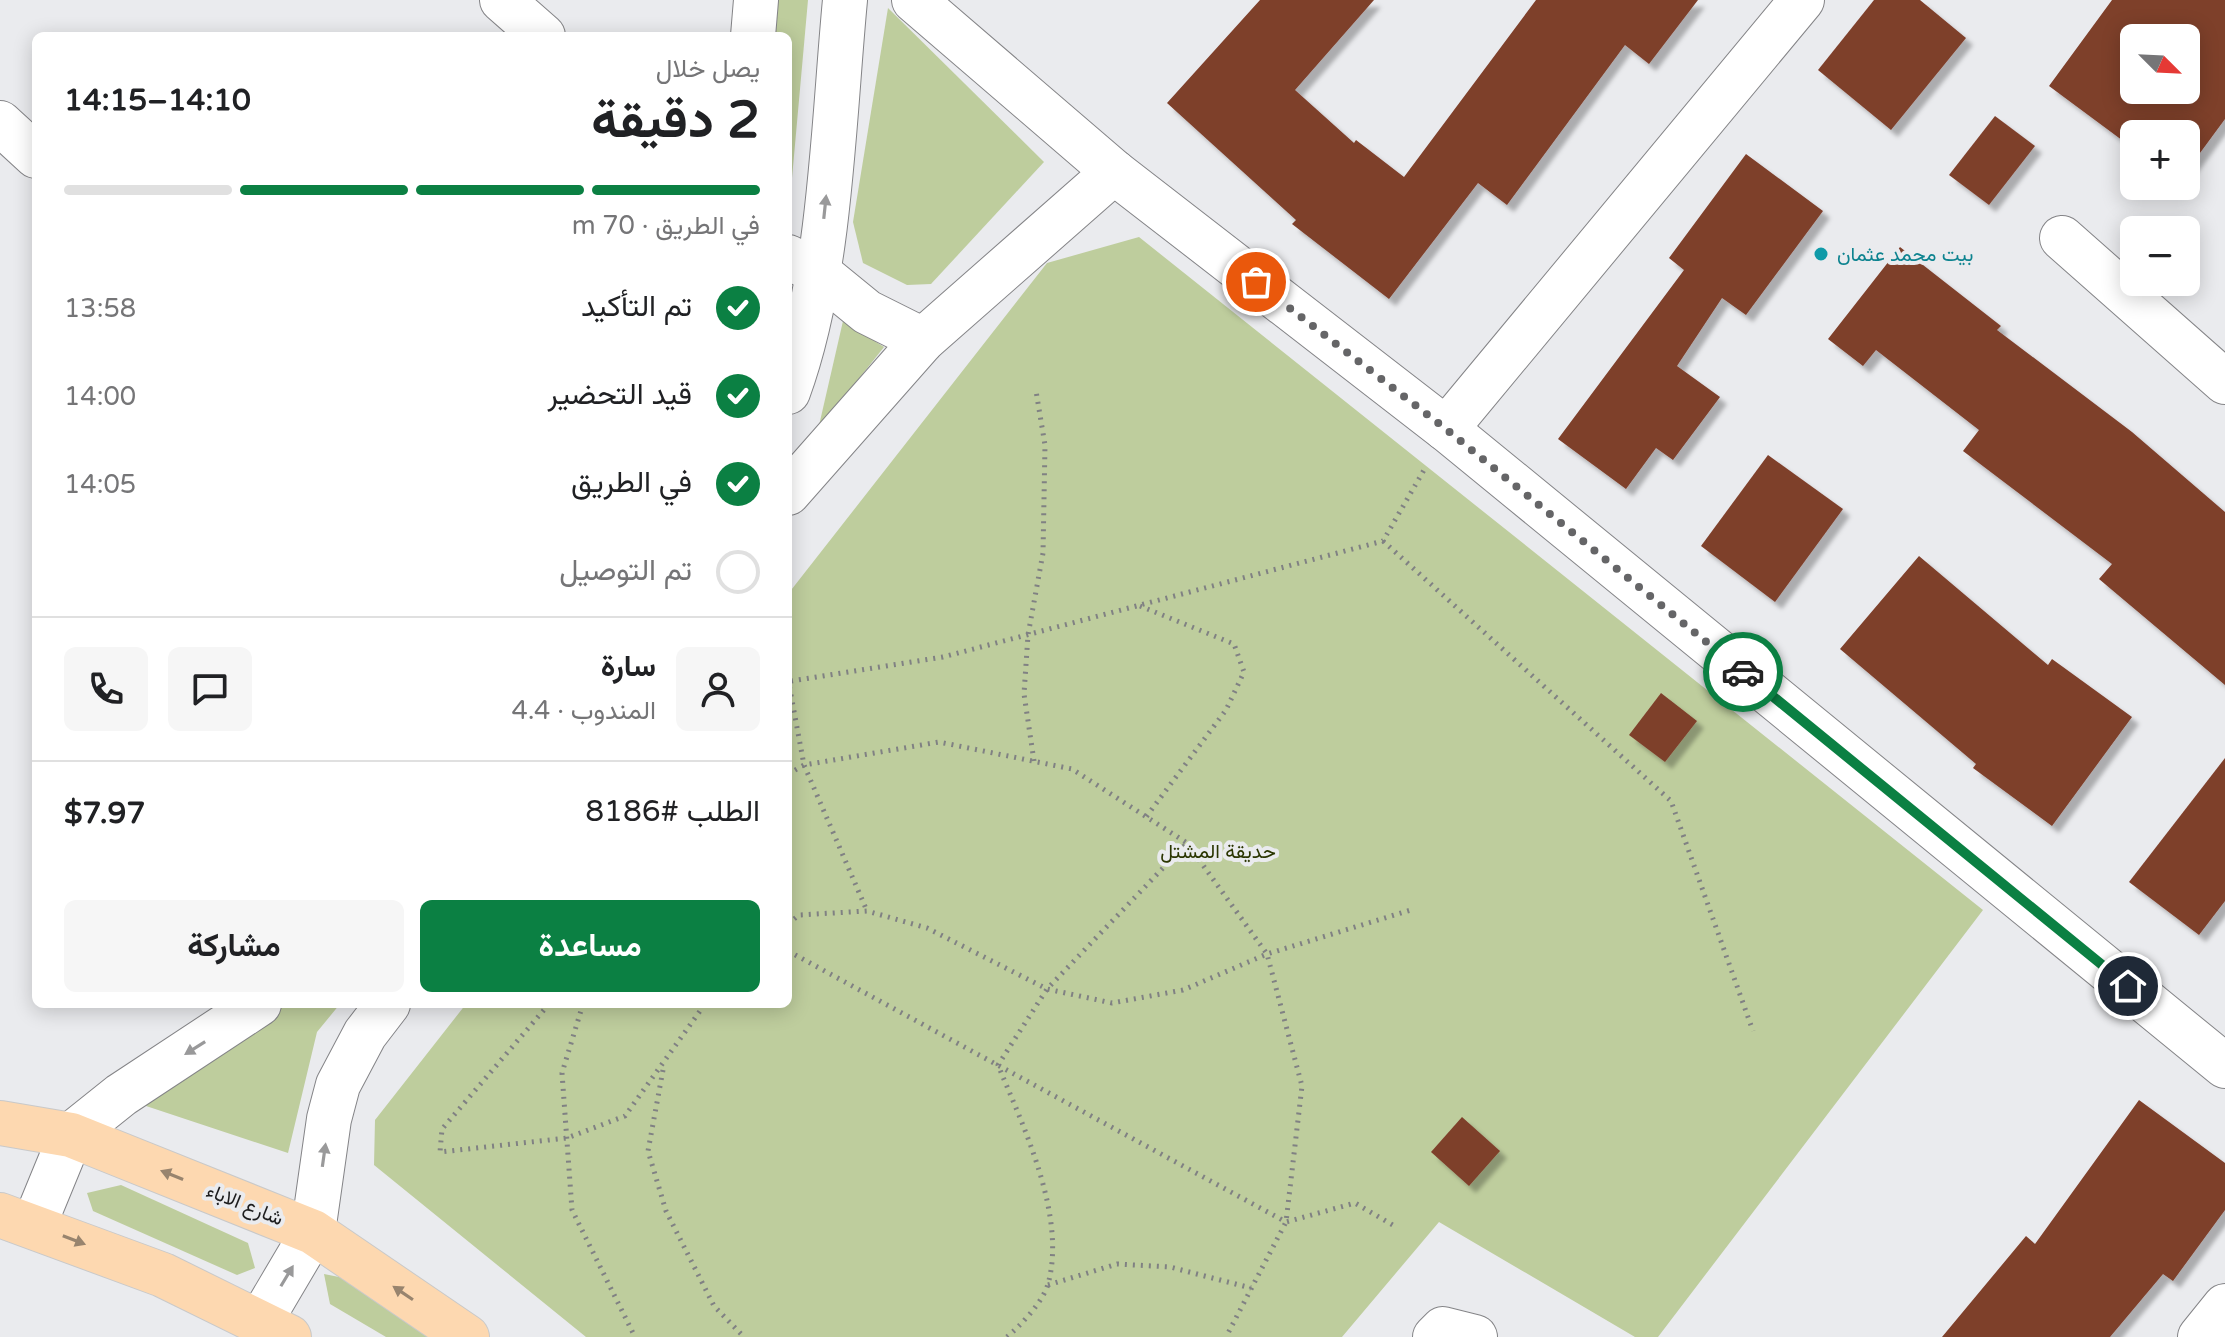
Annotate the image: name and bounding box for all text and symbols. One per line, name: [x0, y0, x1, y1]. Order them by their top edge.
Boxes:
north arrow: [2120, 24, 2200, 104]
map controls: [2120, 24, 2200, 296]
text: يصل خلال: [656, 53, 760, 84]
text: 14:10–14:15: [64, 82, 251, 119]
text: 2 دقيقة: [591, 89, 760, 152]
button: +: [2120, 120, 2200, 200]
one-way arrow: [818, 194, 831, 219]
text: في الطريق · 70 m: [572, 210, 760, 241]
button: −: [2120, 216, 2200, 296]
place label: بيت محمد عثمان: [1837, 243, 1973, 267]
marker: بيت محمد عثمان: [1812, 245, 1830, 263]
pin: [1222, 248, 1290, 316]
icon: bag: [1234, 260, 1278, 304]
icon: check: [716, 286, 760, 330]
text: تم التأكيد: [581, 288, 692, 325]
text: 13:58: [64, 293, 136, 324]
icon: check: [716, 374, 760, 418]
text: قيد التحضير: [548, 376, 692, 413]
text: 14:00: [64, 381, 136, 412]
icon: check: [716, 462, 760, 506]
text: في الطريق: [571, 464, 692, 501]
text: 14:05: [64, 469, 136, 500]
text: تم التوصيل: [559, 552, 692, 589]
courier: [1703, 632, 1783, 712]
button: phone: [64, 647, 148, 731]
button: chat: [168, 647, 252, 731]
button: person: [676, 647, 760, 731]
text: سارة: [601, 648, 656, 685]
icon: car: [1721, 650, 1765, 694]
text: المندوب · 4.4: [512, 695, 656, 726]
text: الطلب #8186: [585, 793, 760, 830]
text: $7.97: [64, 795, 145, 832]
park label: حديقة المشتل: [1160, 840, 1276, 864]
button: مشاركة: [64, 900, 404, 992]
button: مساعدة: [420, 900, 760, 992]
pin: [2094, 952, 2162, 1020]
icon: home: [2106, 964, 2150, 1008]
one-way arrow: [184, 1040, 206, 1054]
one-way arrow: [318, 1142, 331, 1167]
one-way arrow: [160, 1168, 184, 1181]
street label: شارع الاباء: [202, 1179, 287, 1232]
one-way arrow: [62, 1234, 86, 1247]
one-way arrow: [280, 1265, 294, 1287]
one-way arrow: [392, 1285, 413, 1300]

